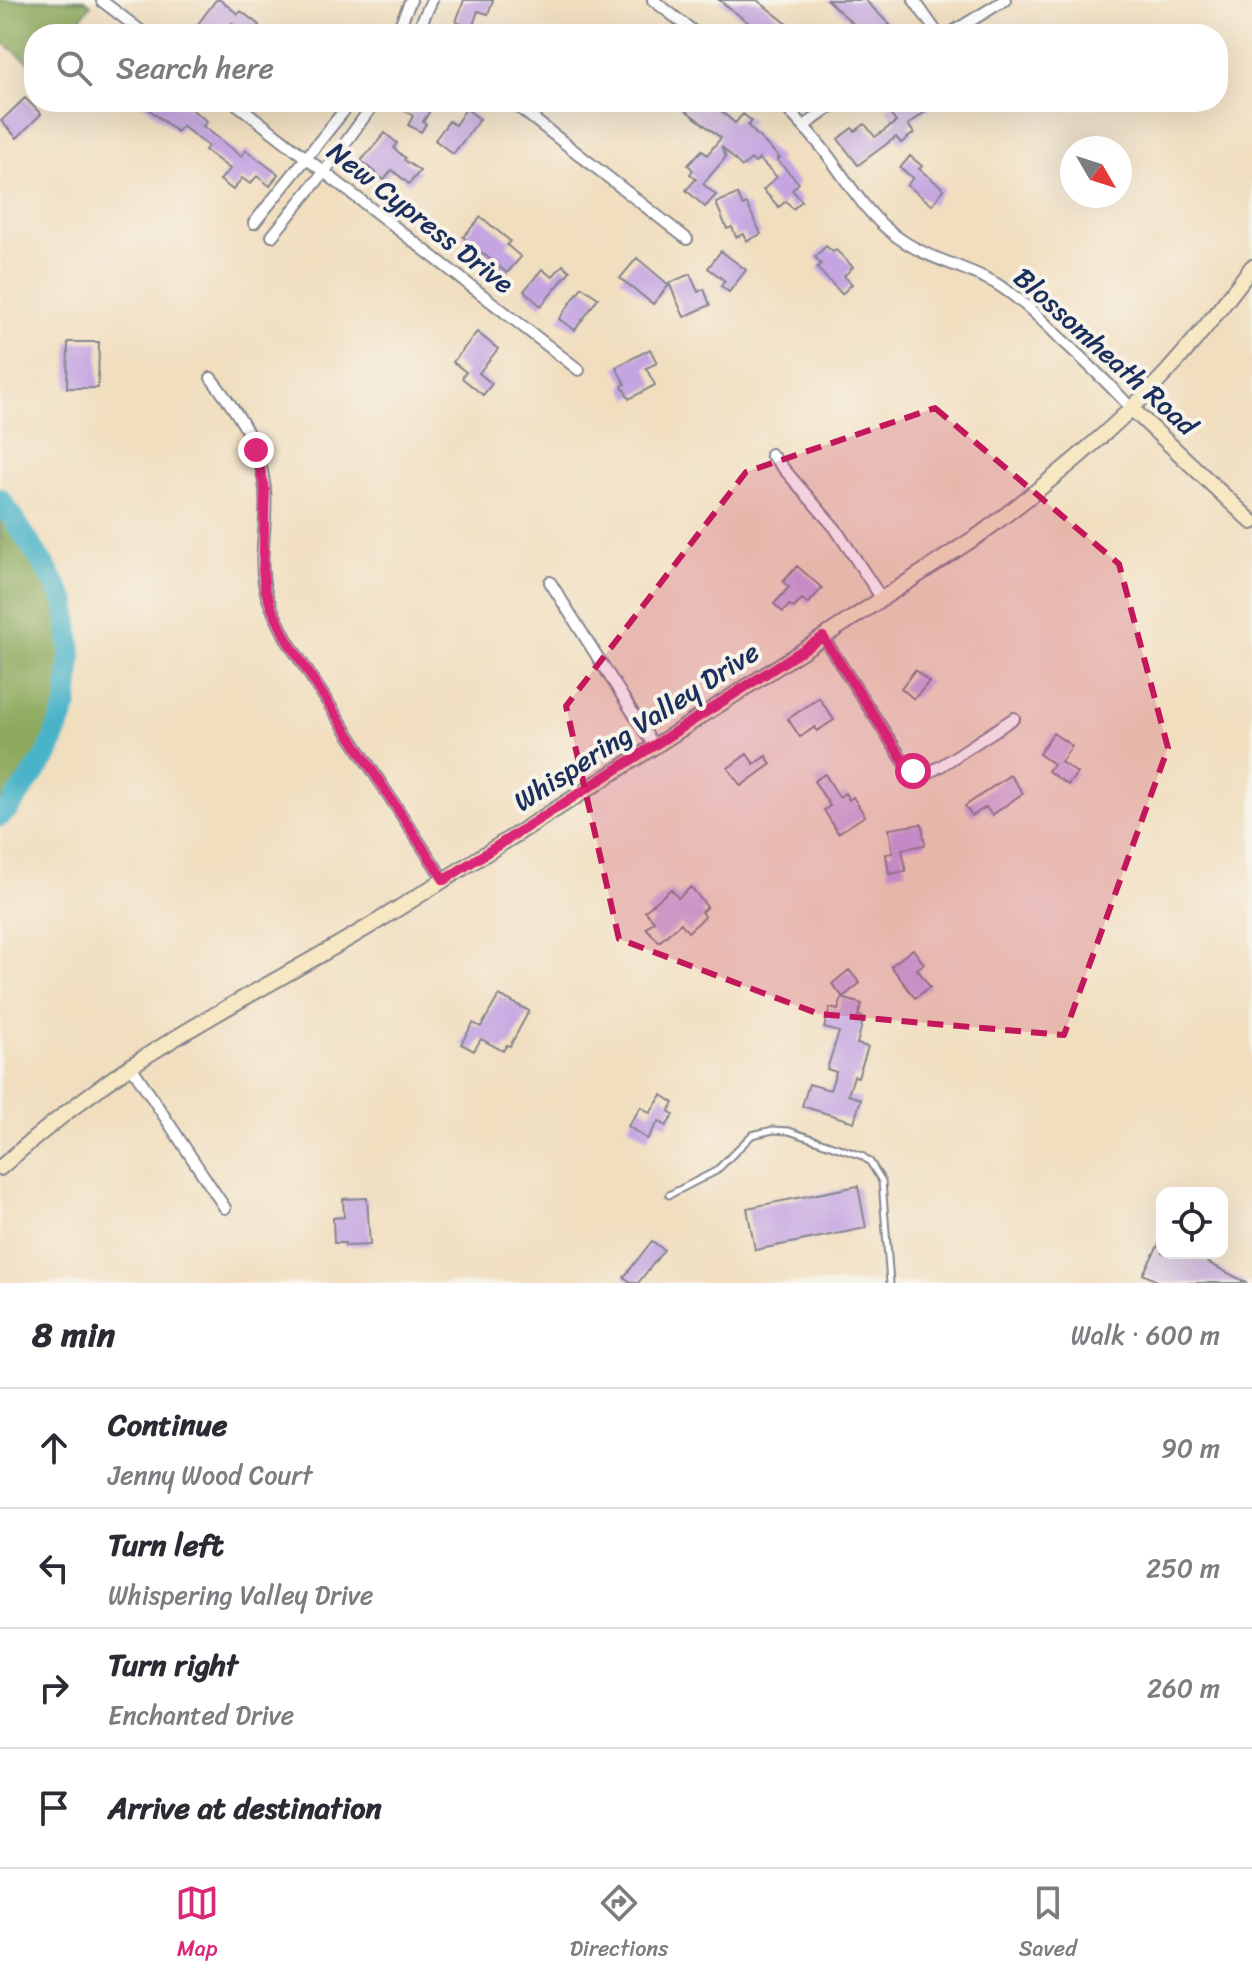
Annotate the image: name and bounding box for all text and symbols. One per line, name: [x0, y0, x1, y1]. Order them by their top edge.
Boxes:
search box: [24, 24, 1228, 112]
text: Search here: [116, 41, 274, 95]
icon: search: [52, 46, 96, 90]
street label: New Cypress Drive: [316, 128, 525, 307]
north arrow: [1060, 136, 1132, 208]
street label: Blossomheath Road: [1002, 254, 1211, 450]
route end: [238, 432, 274, 468]
street label: Whispering Valley Drive: [503, 628, 769, 825]
route start: [895, 753, 931, 789]
map controls: [1156, 1187, 1228, 1259]
button: locate: [1156, 1187, 1228, 1259]
text: 8 min: [32, 1305, 115, 1365]
text: Walk · 600 m: [1071, 1312, 1220, 1358]
text: Continue: [108, 1398, 227, 1452]
text: 90 m: [1161, 1425, 1220, 1471]
icon: ahead: [32, 1426, 76, 1470]
text: Jenny Wood Court: [108, 1452, 312, 1498]
text: Turn left: [108, 1518, 224, 1572]
text: 250 m: [1146, 1545, 1220, 1591]
icon: left: [32, 1546, 76, 1590]
text: Whispering Valley Drive: [108, 1572, 373, 1618]
text: Turn right: [108, 1638, 238, 1692]
text: 260 m: [1147, 1665, 1220, 1711]
icon: right: [32, 1666, 76, 1710]
text: Enchanted Drive: [108, 1692, 294, 1738]
text: Arrive at destination: [108, 1781, 382, 1835]
icon: arrive: [32, 1786, 76, 1830]
tab: Map: [175, 1881, 219, 1968]
tab: Directions: [570, 1881, 668, 1968]
tab: Saved: [1019, 1881, 1077, 1968]

